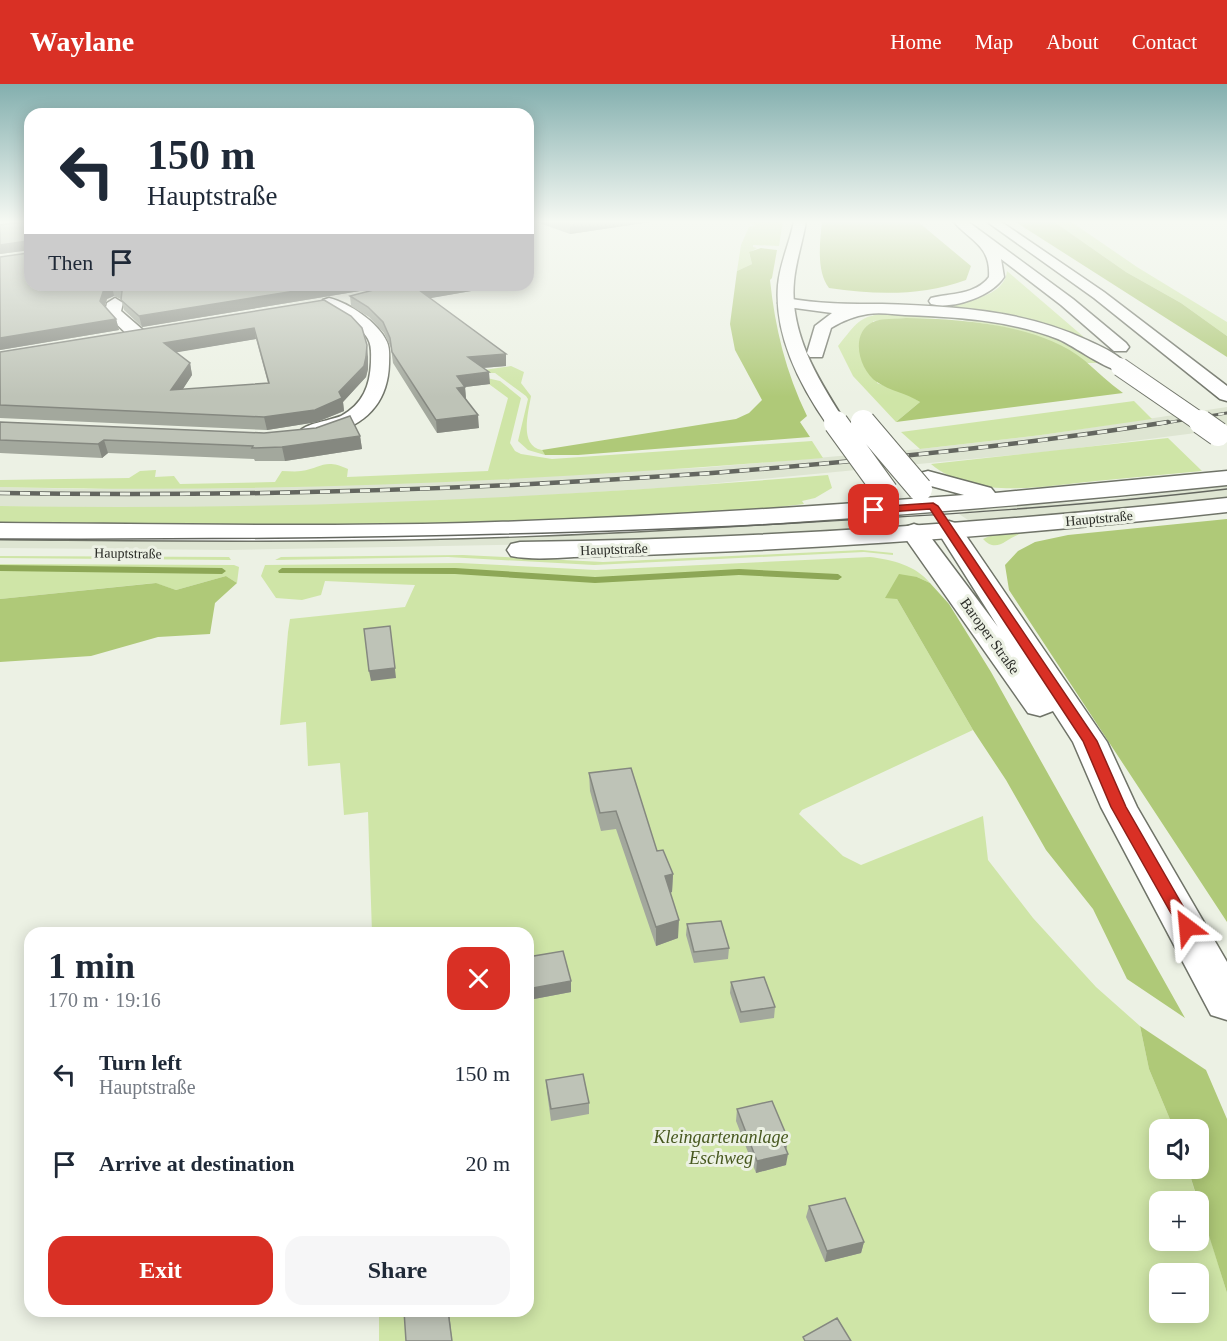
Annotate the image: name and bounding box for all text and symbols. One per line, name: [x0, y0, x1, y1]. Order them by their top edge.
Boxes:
text: Waylane: [30, 26, 134, 57]
text: Home: [890, 30, 942, 54]
text: Map: [975, 30, 1013, 54]
text: About: [1046, 30, 1099, 54]
text: Contact: [1132, 30, 1197, 54]
icon: left: [48, 132, 126, 210]
text: 150 m: [147, 132, 256, 178]
text: Hauptstraße: [147, 181, 277, 211]
icon: arrive: [105, 246, 138, 279]
text: Then: [48, 250, 93, 275]
pin: [848, 484, 899, 535]
icon: arrive: [857, 493, 890, 526]
street label: Hauptstraße: [1065, 508, 1133, 529]
street label: Hauptstraße: [580, 541, 648, 558]
street label: Hauptstraße: [94, 545, 162, 562]
street label: Baroper Straße: [957, 595, 1023, 678]
position arrow: [1155, 895, 1219, 959]
text: 1 min: [48, 946, 135, 986]
button: close: [447, 947, 510, 1010]
text: 170 m · 19:16: [48, 989, 161, 1011]
text: Turn left: [99, 1050, 182, 1075]
icon: left: [48, 1058, 81, 1091]
text: 150 m: [454, 1061, 510, 1086]
text: Hauptstraße: [99, 1076, 196, 1098]
map controls: [1149, 1119, 1209, 1323]
button: sound: [1149, 1119, 1209, 1179]
park label: Kleingartenanlage Eschweg: [653, 1127, 789, 1168]
icon: arrive: [48, 1148, 81, 1181]
text: Arrive at destination: [99, 1151, 295, 1176]
text: 20 m: [465, 1151, 510, 1176]
button: +: [1149, 1191, 1209, 1251]
button: Exit: [48, 1236, 273, 1305]
button: Share: [285, 1236, 510, 1305]
button: −: [1149, 1263, 1209, 1323]

